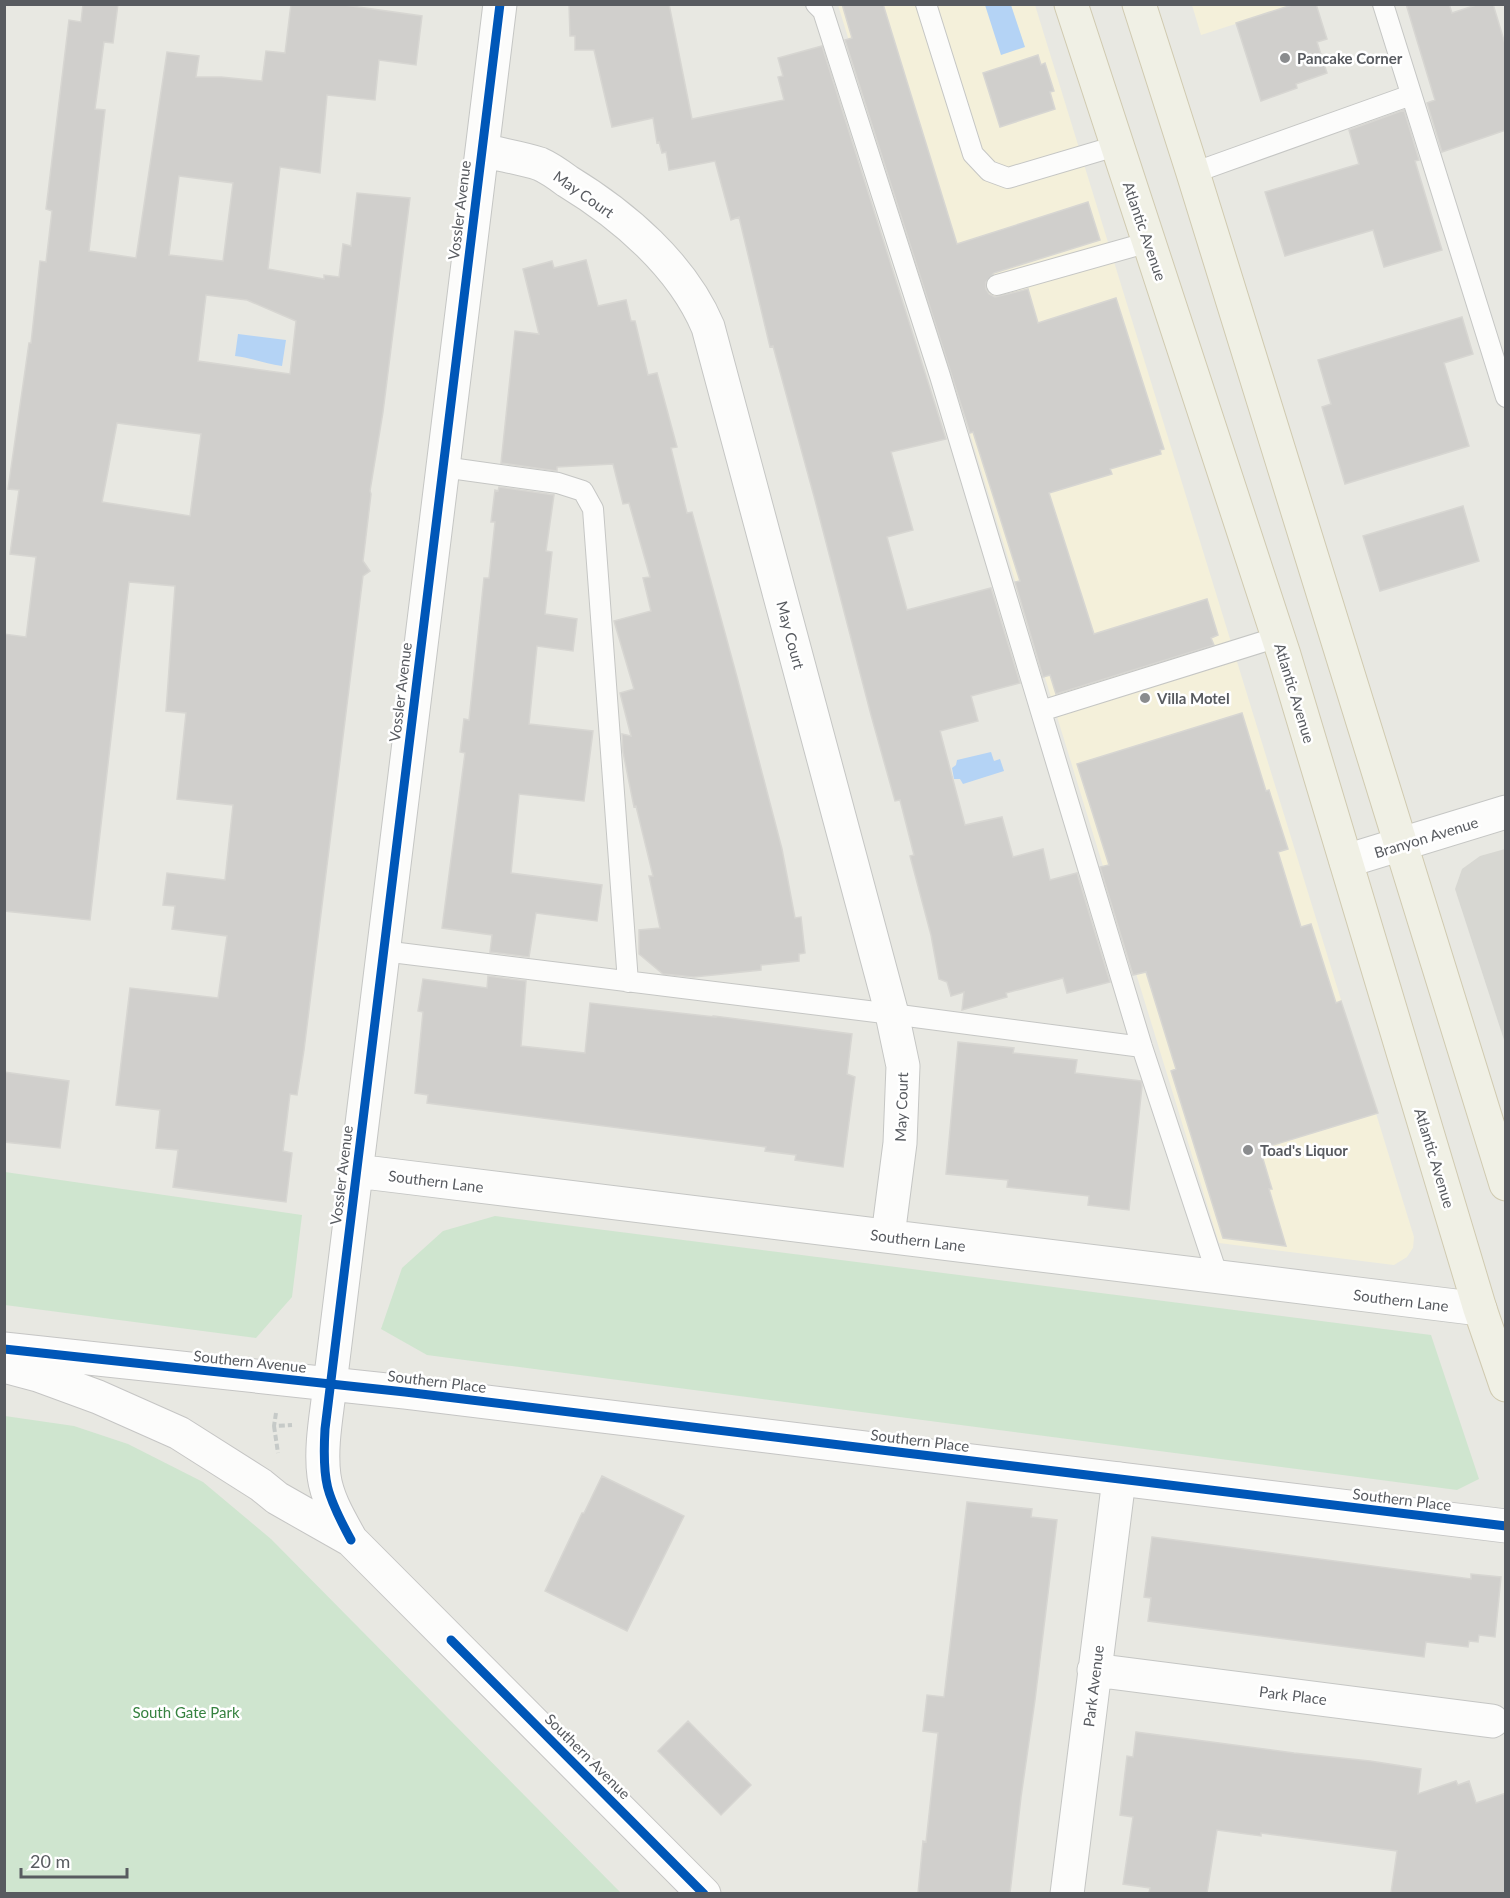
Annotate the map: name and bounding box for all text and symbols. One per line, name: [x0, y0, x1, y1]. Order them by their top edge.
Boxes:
place label: Pancake Corner: [1297, 49, 1403, 67]
marker: Pancake Corner: [1278, 51, 1292, 65]
street label: Vossler Avenue: [444, 159, 474, 261]
street label: May Court: [550, 167, 618, 222]
street label: Atlantic Avenue: [1120, 179, 1170, 283]
street label: May Court: [773, 599, 809, 672]
street label: Vossler Avenue: [385, 641, 415, 743]
street label: Atlantic Avenue: [1271, 641, 1319, 745]
place label: Villa Motel: [1156, 689, 1230, 707]
marker: Villa Motel: [1138, 691, 1152, 705]
street label: Branyon Avenue: [1372, 813, 1480, 861]
street label: May Court: [891, 1071, 911, 1142]
street label: Atlantic Avenue: [1411, 1106, 1459, 1210]
street label: Vossler Avenue: [326, 1124, 356, 1226]
place label: Toad's Liquor: [1260, 1141, 1348, 1159]
marker: Toad's Liquor: [1241, 1143, 1255, 1157]
street label: Southern Lane: [387, 1166, 485, 1196]
street label: Southern Lane: [869, 1225, 967, 1255]
street label: Southern Lane: [1352, 1285, 1450, 1315]
street label: Southern Avenue: [193, 1346, 307, 1376]
street label: Southern Place: [387, 1366, 487, 1396]
street label: Southern Place: [870, 1425, 970, 1455]
street label: Southern Place: [1352, 1484, 1452, 1514]
street label: Park Avenue: [1079, 1644, 1107, 1728]
street label: Park Place: [1258, 1682, 1328, 1708]
park label: South Gate Park: [132, 1703, 240, 1721]
street label: Southern Avenue: [542, 1710, 635, 1803]
scale bar: [21, 1841, 128, 1879]
text: 20 m: [30, 1850, 70, 1872]

